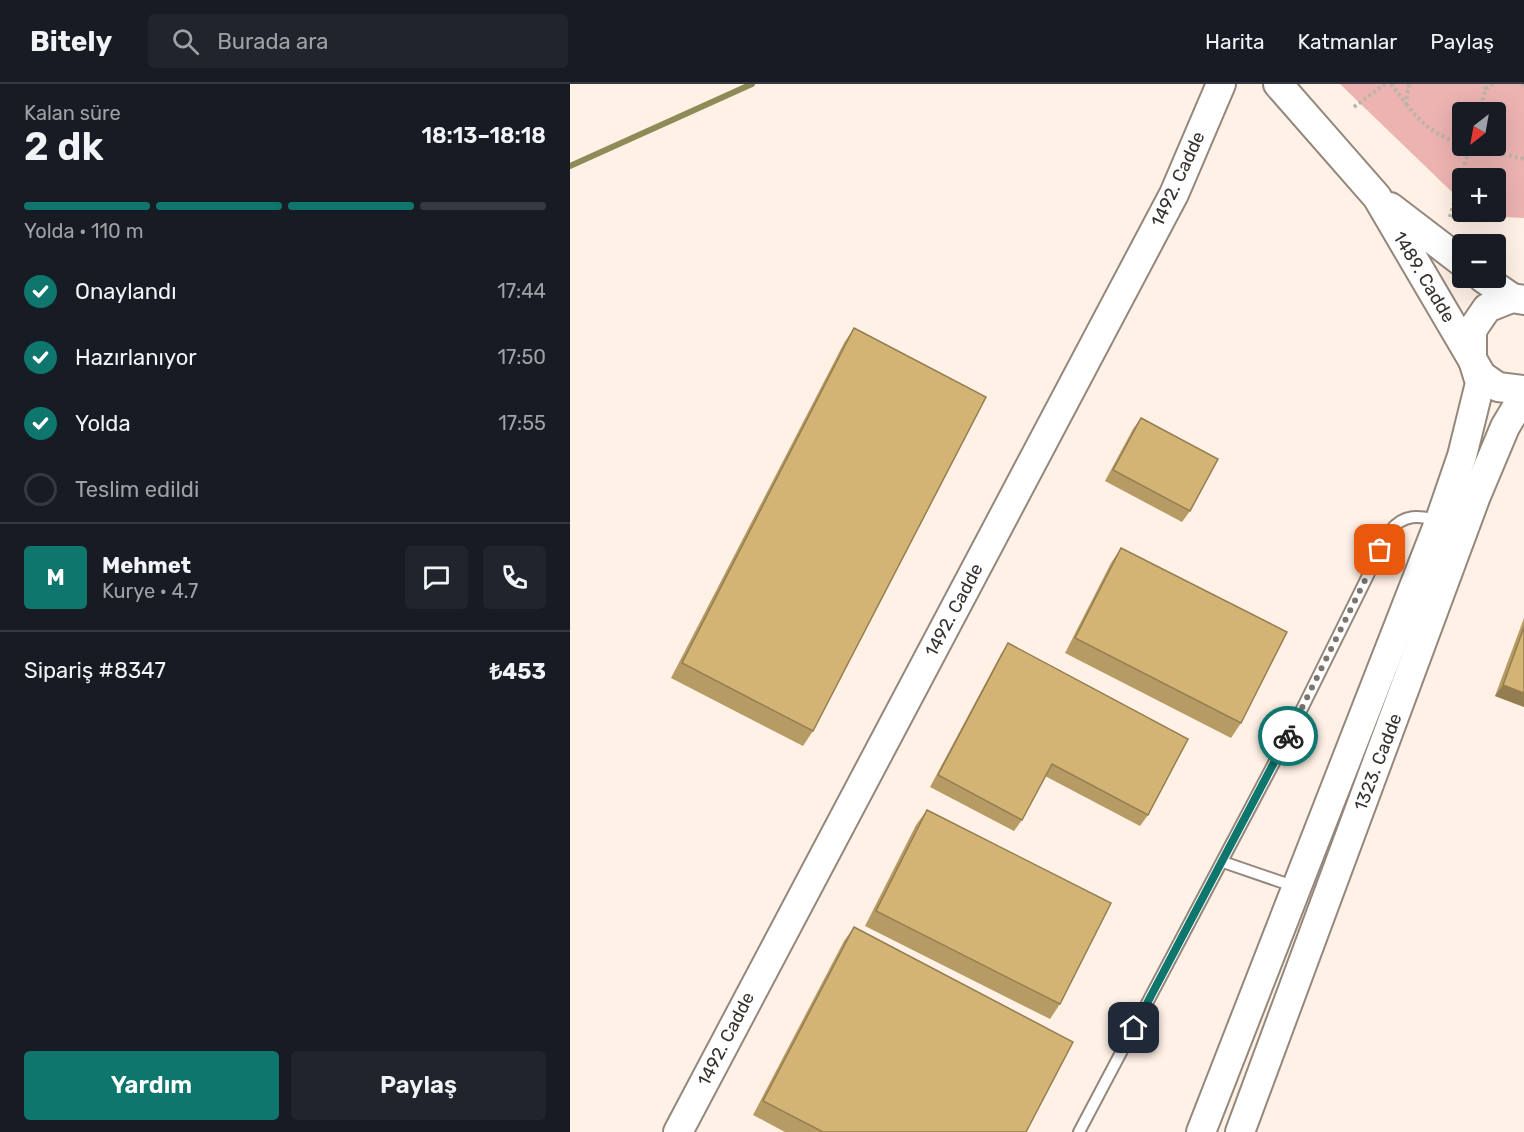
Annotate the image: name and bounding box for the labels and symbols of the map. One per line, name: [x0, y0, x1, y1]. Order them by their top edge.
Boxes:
north arrow: [1452, 102, 1506, 156]
street label: 1492. Cadde: [1146, 128, 1210, 230]
street label: 1489. Cadde: [1388, 228, 1460, 326]
pin: [1354, 524, 1405, 575]
street label: 1492. Cadde: [920, 560, 988, 660]
courier: [1258, 706, 1318, 766]
street label: 1323. Cadde: [1349, 710, 1407, 814]
street label: 1492. Cadde: [693, 988, 759, 1090]
pin: [1108, 1002, 1159, 1053]

